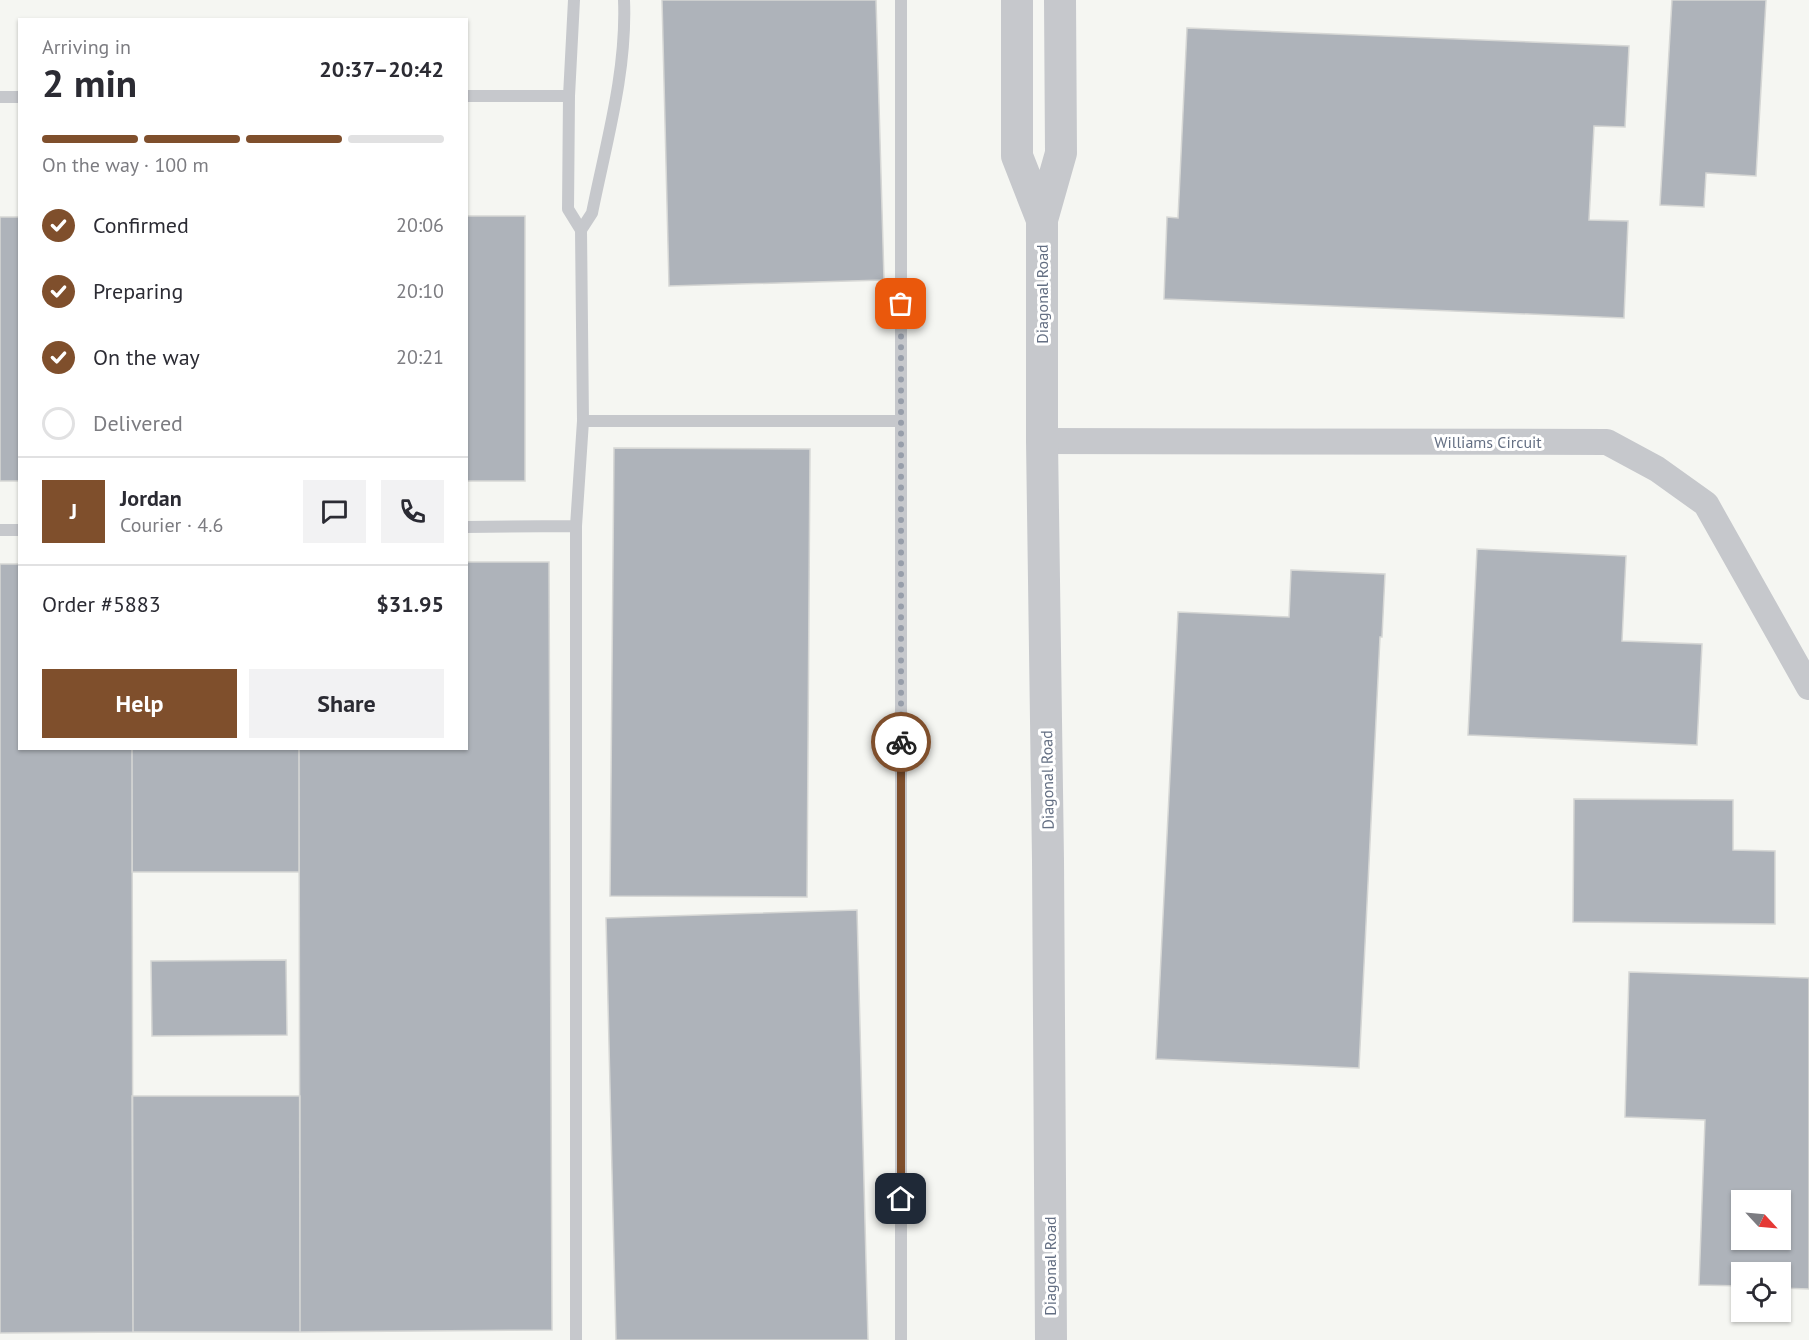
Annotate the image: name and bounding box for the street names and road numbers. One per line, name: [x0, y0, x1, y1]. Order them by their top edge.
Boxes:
street label: Diagonal Road: [1032, 244, 1052, 344]
street label: Williams Circuit: [1434, 432, 1542, 452]
street label: Diagonal Road: [1036, 730, 1058, 830]
street label: Diagonal Road: [1040, 1216, 1060, 1316]

